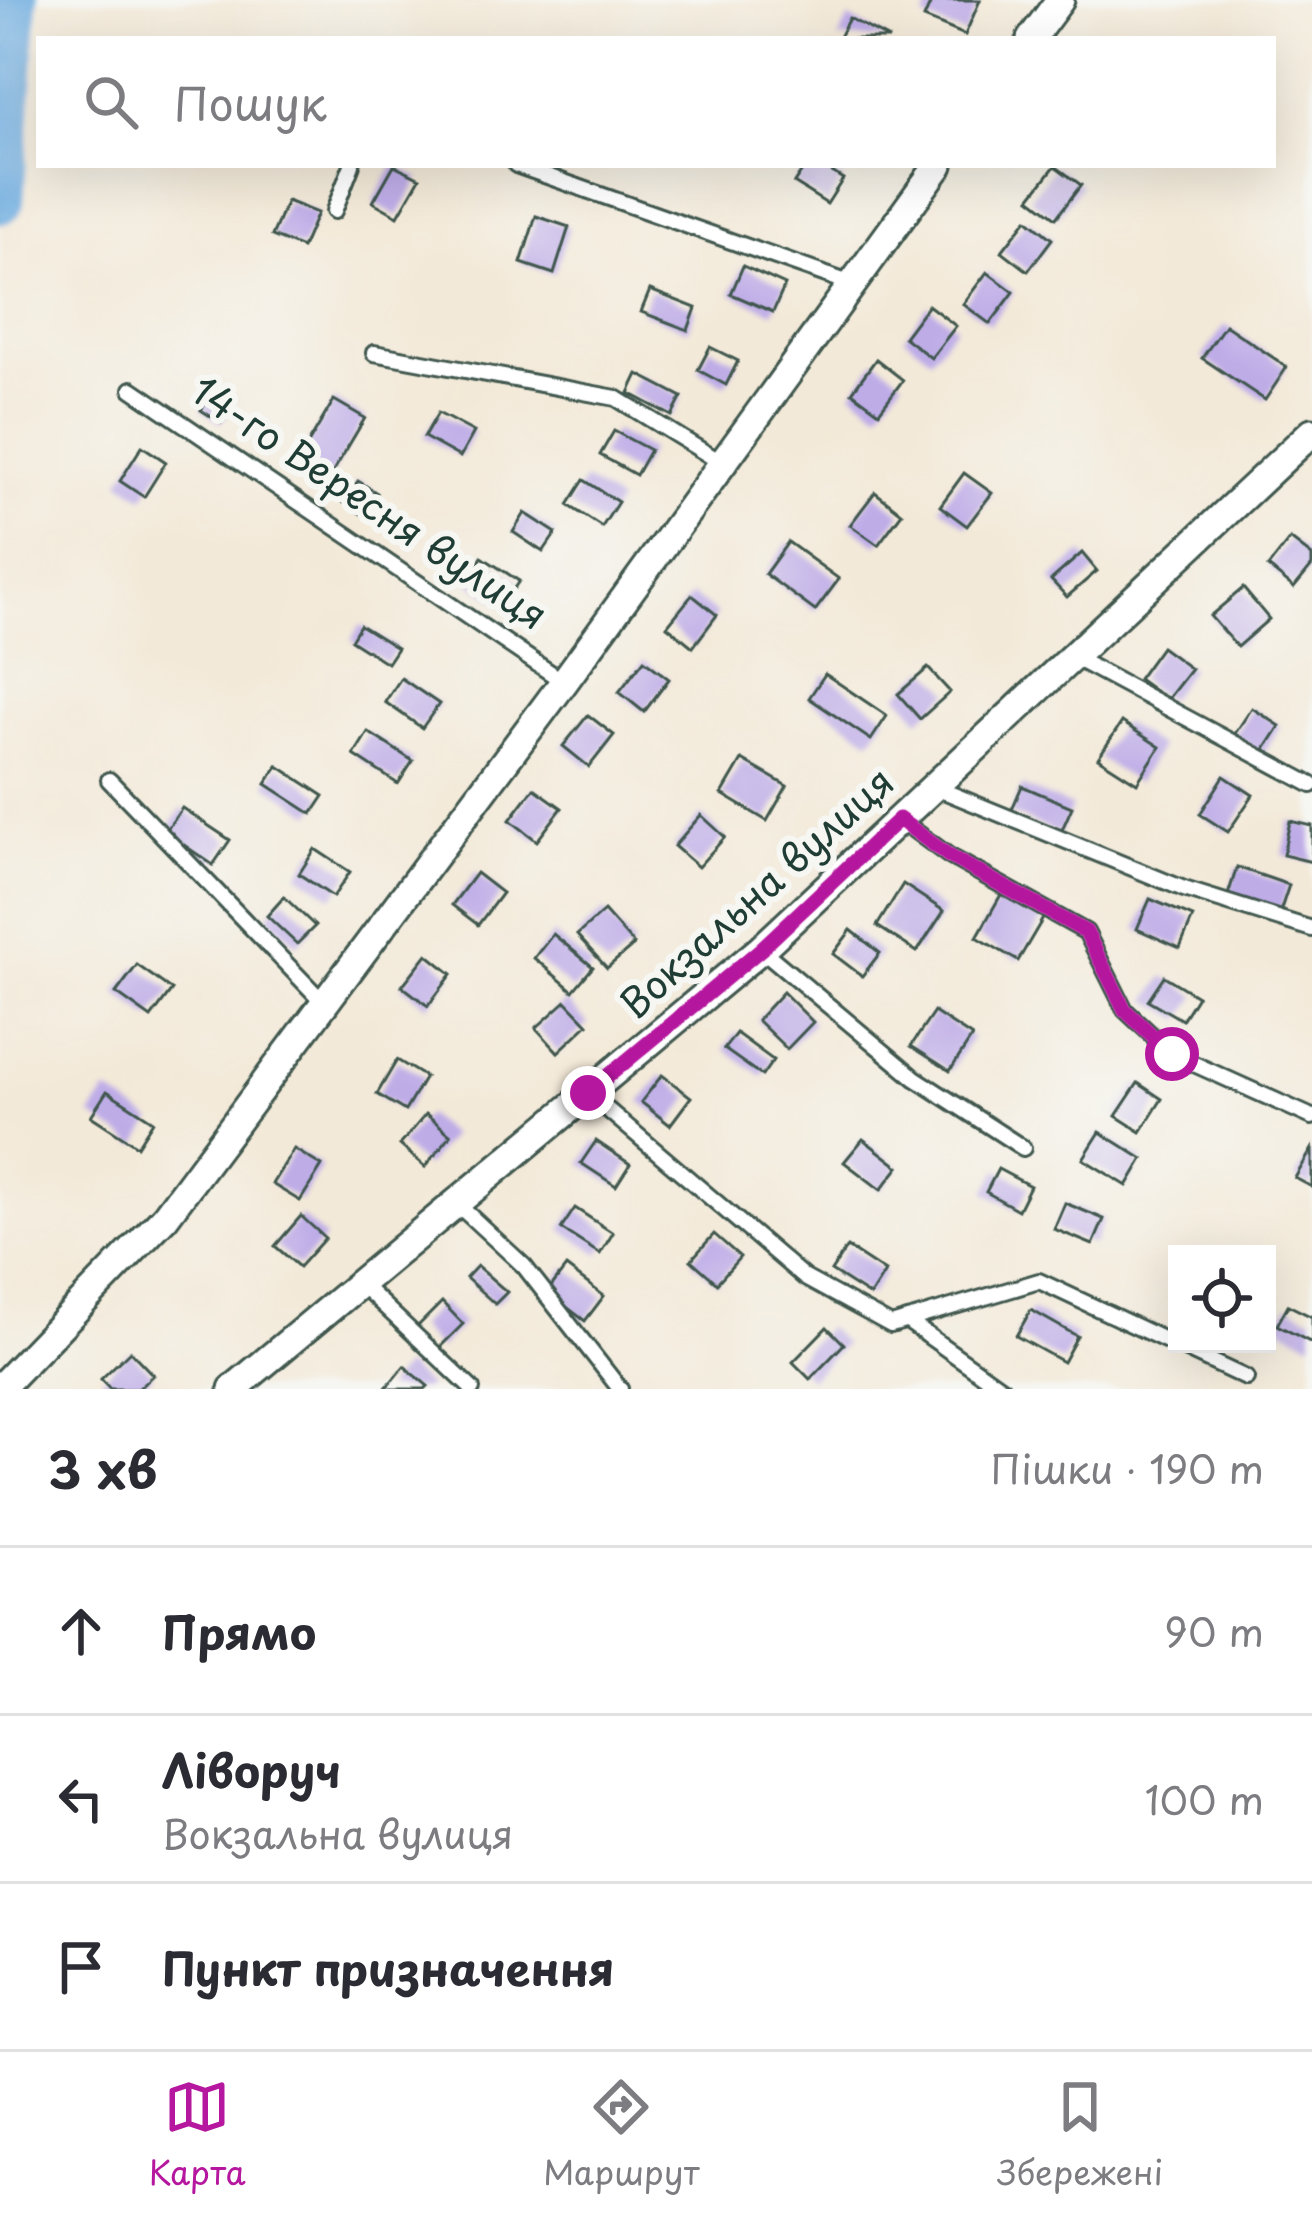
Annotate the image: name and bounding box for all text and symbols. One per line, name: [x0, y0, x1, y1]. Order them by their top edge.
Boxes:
search box: [36, 36, 1276, 168]
text: Пошук: [174, 68, 327, 136]
icon: search: [78, 69, 144, 135]
street label: 14-го Вересня вулиця: [180, 359, 560, 642]
street label: Вокзальна вулиця: [605, 752, 906, 1031]
route start: [1145, 1027, 1199, 1081]
route end: [561, 1066, 615, 1120]
map controls: [1168, 1245, 1276, 1353]
button: locate: [1168, 1245, 1276, 1353]
text: 3 хв: [48, 1429, 157, 1506]
text: Пішки · 190 m: [991, 1438, 1264, 1497]
text: Прямо: [162, 1597, 316, 1665]
icon: ahead: [48, 1598, 114, 1664]
text: 90 m: [1164, 1601, 1264, 1660]
text: Ліворуч: [162, 1735, 341, 1803]
icon: left: [48, 1766, 114, 1832]
text: 100 m: [1145, 1769, 1264, 1828]
text: Вокзальна вулиця: [162, 1803, 513, 1862]
text: Пункт призначення: [162, 1933, 614, 2001]
icon: arrive: [48, 1934, 114, 2000]
tab: Карта: [149, 2074, 246, 2196]
tab: Маршрут: [543, 2074, 700, 2196]
tab: Збережені: [997, 2074, 1163, 2196]

